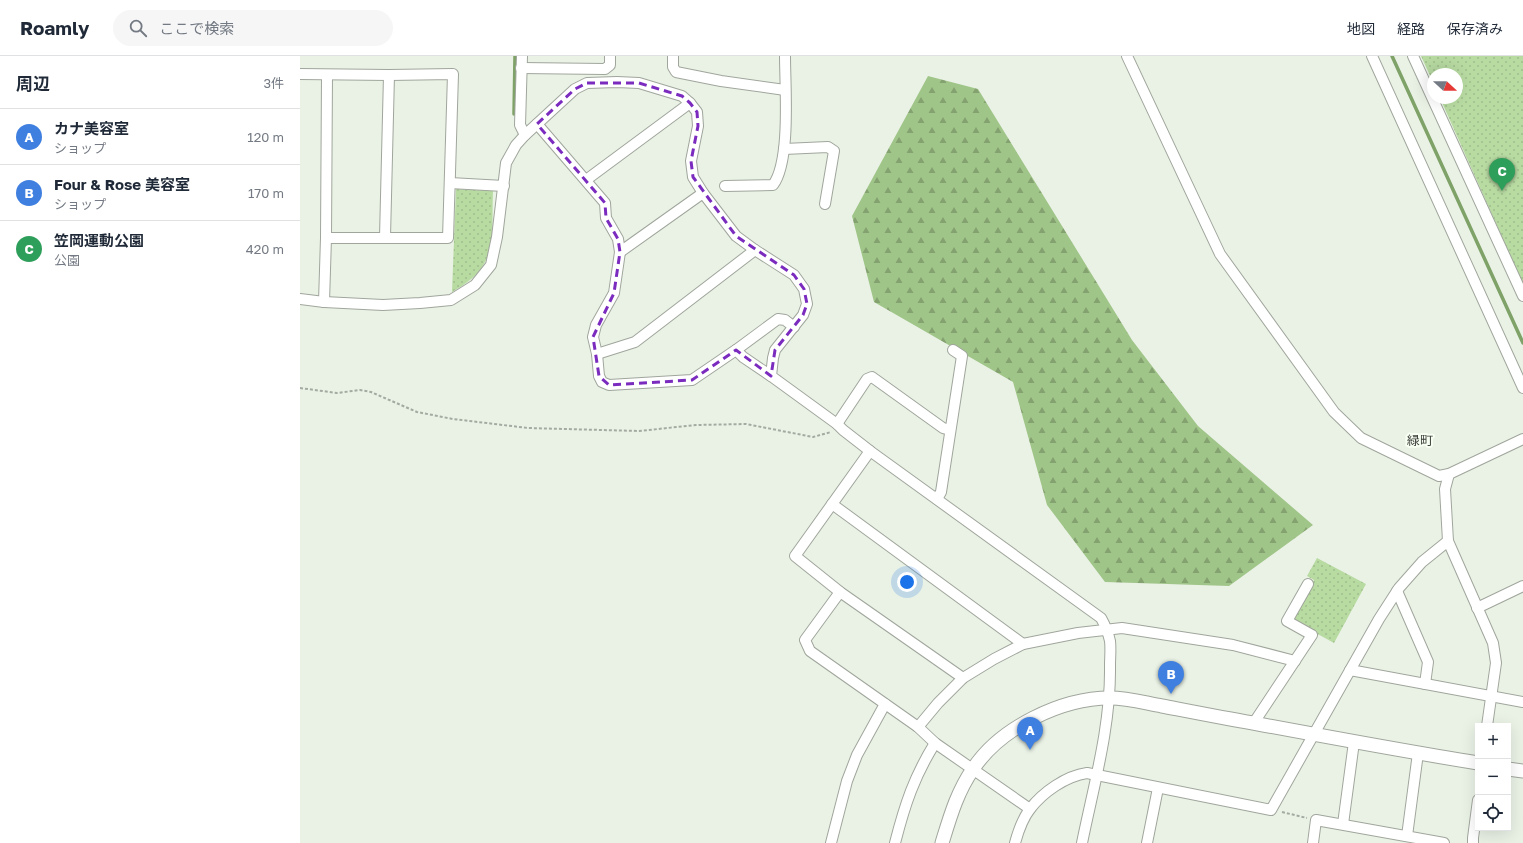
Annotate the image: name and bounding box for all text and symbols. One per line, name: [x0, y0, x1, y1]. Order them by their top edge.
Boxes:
search box: [113, 10, 393, 46]
text: Roamly: [20, 16, 89, 39]
icon: search: [127, 17, 149, 39]
text: ここで検索: [159, 19, 234, 37]
text: 地図: [1347, 20, 1375, 37]
text: 経路: [1397, 20, 1425, 37]
text: 保存済み: [1447, 20, 1503, 37]
north arrow: [1427, 68, 1463, 104]
text: 周辺: [16, 73, 50, 94]
text: 3件: [263, 75, 284, 91]
text: カナ美容室: [54, 119, 129, 137]
text: A: [24, 129, 34, 145]
text: 120 m: [247, 129, 284, 145]
text: ショップ: [54, 140, 106, 156]
pin: C: [1489, 158, 1515, 191]
text: Four & Rose 美容室: [54, 175, 190, 193]
text: B: [24, 185, 34, 201]
text: 170 m: [248, 185, 284, 201]
text: ショップ: [54, 196, 106, 212]
text: 笠岡運動公園: [54, 231, 144, 249]
text: C: [24, 241, 34, 257]
text: 420 m: [246, 241, 284, 257]
text: 公園: [54, 252, 80, 268]
district label: 緑町: [1407, 432, 1433, 448]
your location: [897, 572, 917, 592]
pin: B: [1158, 661, 1184, 694]
pin: A: [1017, 717, 1043, 750]
map controls: [1475, 723, 1511, 831]
button: +: [1475, 723, 1511, 759]
button: −: [1475, 759, 1511, 795]
button: locate: [1475, 795, 1511, 831]

